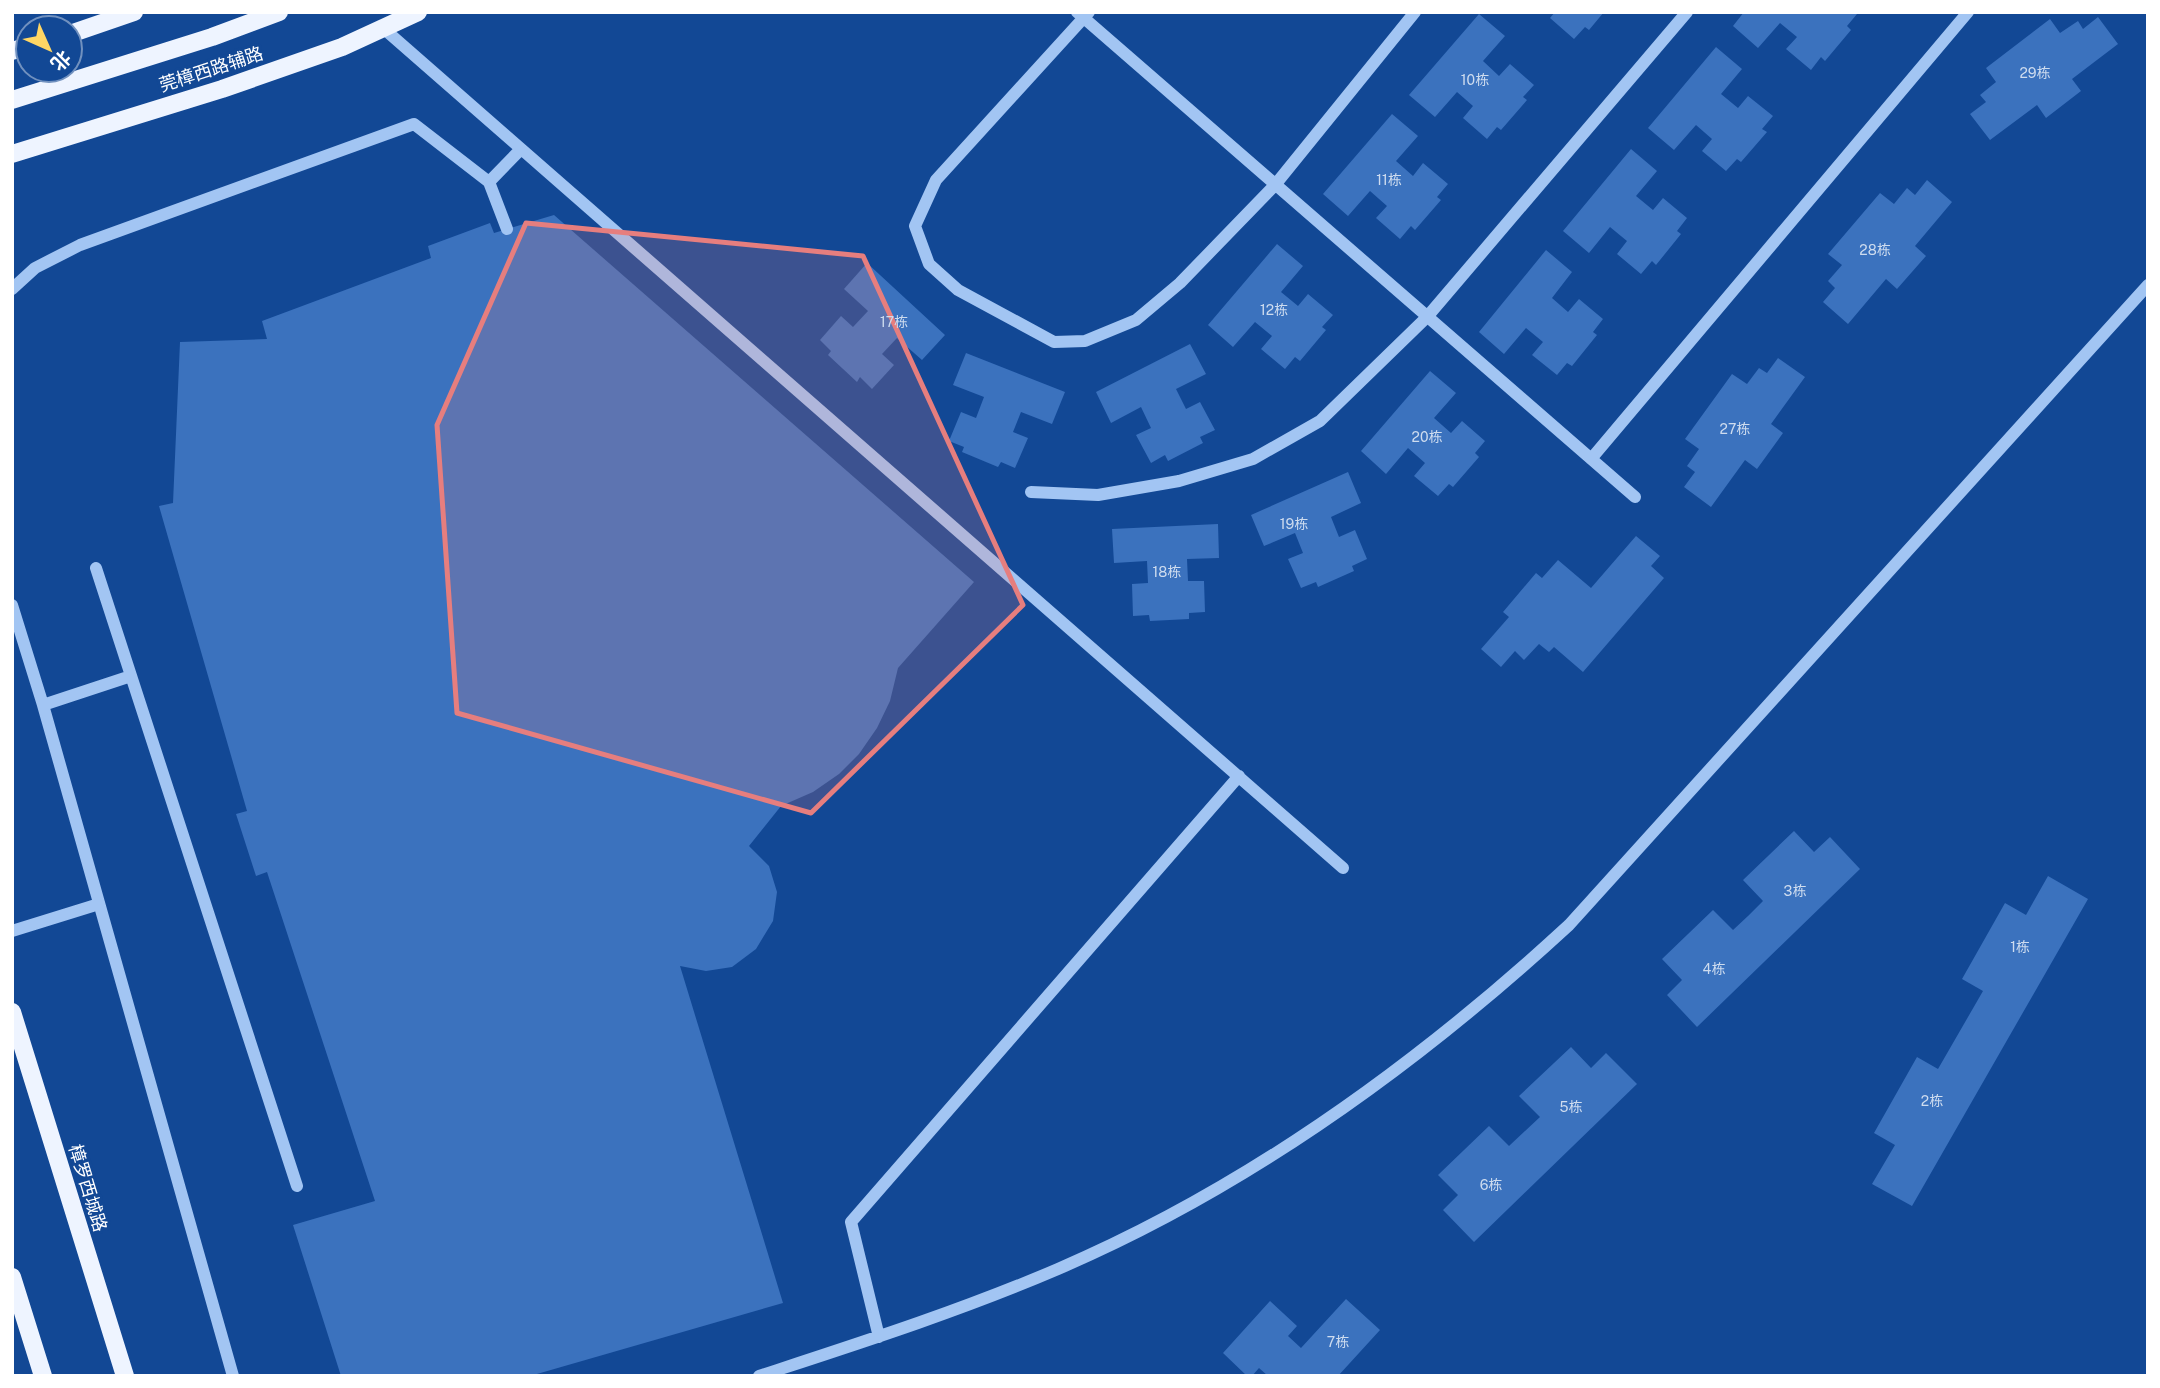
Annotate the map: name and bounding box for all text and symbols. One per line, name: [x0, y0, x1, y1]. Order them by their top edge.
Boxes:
north arrow: [14, 14, 84, 84]
street label: 莞樟西路辅路: [156, 42, 266, 96]
text: 北: [47, 47, 76, 76]
house number: 29栋: [2019, 65, 2051, 81]
house number: 10栋: [1461, 72, 1489, 88]
house number: 11栋: [1376, 172, 1402, 188]
house number: 28栋: [1859, 242, 1891, 258]
house number: 12栋: [1260, 302, 1288, 318]
house number: 17栋: [880, 314, 908, 330]
house number: 27栋: [1720, 421, 1750, 437]
house number: 20栋: [1412, 429, 1442, 445]
house number: 19栋: [1280, 516, 1308, 532]
house number: 18栋: [1153, 564, 1181, 580]
house number: 3栋: [1784, 883, 1806, 899]
house number: 1栋: [2010, 939, 2030, 955]
house number: 4栋: [1703, 961, 1725, 977]
house number: 2栋: [1921, 1093, 1943, 1109]
house number: 5栋: [1560, 1099, 1582, 1115]
street label: 樟罗西城路: [65, 1142, 111, 1234]
house number: 6栋: [1480, 1177, 1502, 1193]
house number: 7栋: [1327, 1334, 1349, 1350]

